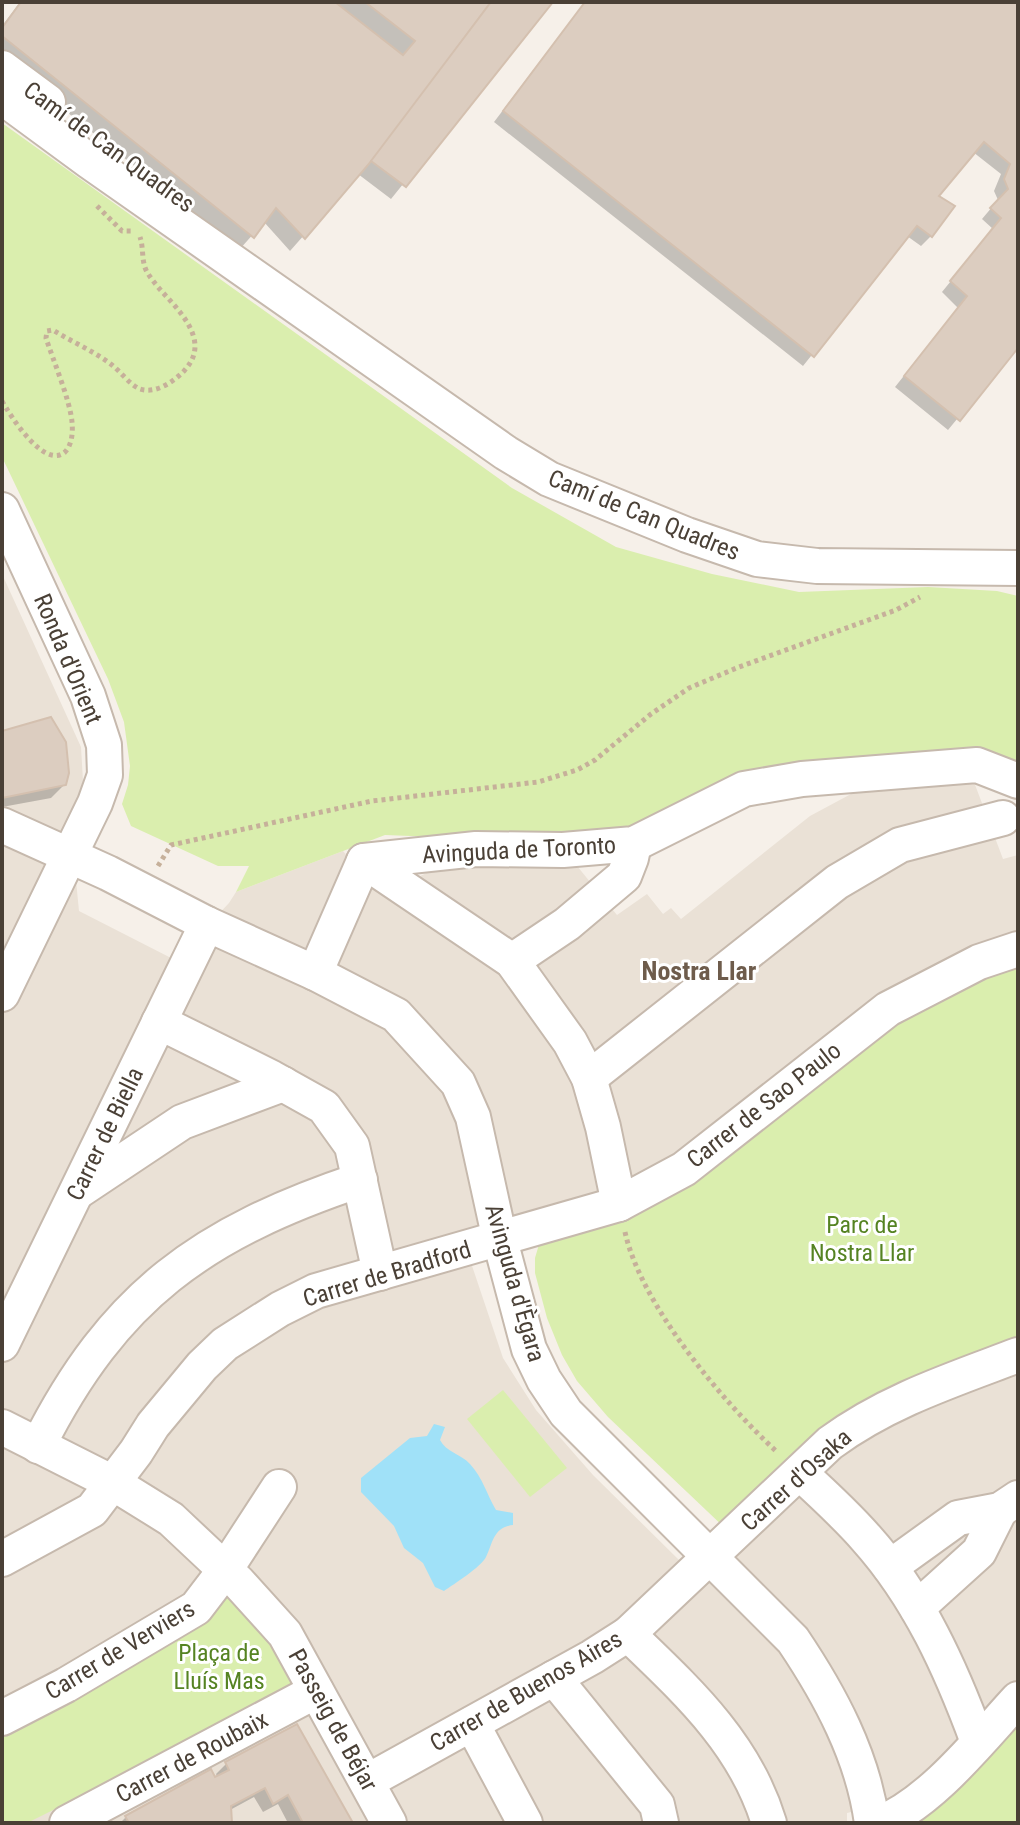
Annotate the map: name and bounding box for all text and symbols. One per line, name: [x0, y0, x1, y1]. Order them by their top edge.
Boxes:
street label: Camí de Can Quadres: [18, 76, 200, 218]
street label: Camí de Can Quadres: [544, 464, 744, 566]
street label: Ronda d'Orient: [28, 590, 108, 728]
street label: Avinguda de Toronto: [421, 831, 617, 869]
district label: Nostra Llar: [642, 956, 757, 986]
street label: Carrer de Sao Paulo: [681, 1036, 847, 1174]
street label: Carrer de Biella: [61, 1063, 149, 1205]
street label: Avinguda d'Ègara: [479, 1201, 551, 1365]
park label: Parc de Nostra Llar: [810, 1211, 914, 1267]
street label: Carrer de Bradford: [300, 1235, 474, 1313]
street label: Carrer d'Osaka: [735, 1423, 857, 1537]
street label: Carrer de Verviers: [40, 1594, 200, 1706]
street label: Carrer de Buenos Aires: [425, 1625, 627, 1757]
park label: Plaça de Lluís Mas: [173, 1639, 265, 1695]
street label: Passeig de Béjar: [282, 1644, 384, 1796]
street label: Carrer de Roubaix: [111, 1705, 273, 1809]

